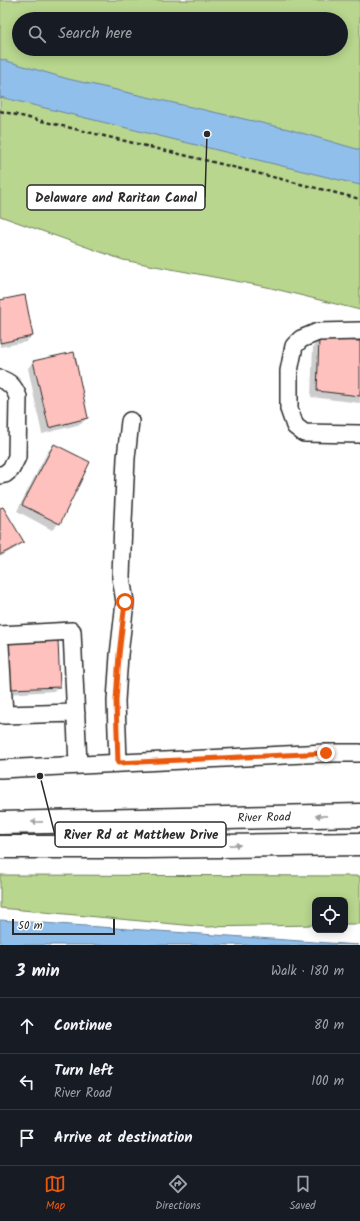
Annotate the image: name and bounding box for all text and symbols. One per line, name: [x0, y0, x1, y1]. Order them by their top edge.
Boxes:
search box: [12, 12, 348, 56]
text: Search here: [58, 22, 132, 46]
icon: search: [26, 23, 48, 45]
callout: Delaware and Raritan Canal: [27, 185, 205, 210]
text: Delaware and Raritan Canal: [35, 188, 198, 209]
route start: [116, 593, 134, 611]
route end: [317, 744, 335, 762]
street label: River Road: [237, 808, 292, 828]
one-way arrow: [314, 813, 327, 819]
one-way arrow: [30, 819, 43, 825]
callout: River Rd at Matthew Drive: [55, 822, 226, 847]
text: River Rd at Matthew Drive: [64, 825, 219, 846]
one-way arrow: [229, 842, 242, 848]
map controls: [312, 897, 348, 933]
button: locate: [312, 897, 348, 933]
scale bar: [12, 917, 115, 936]
text: 50 m: [18, 917, 43, 935]
text: 3 min: [16, 958, 60, 985]
text: Walk · 180 m: [271, 961, 344, 982]
text: Continue: [54, 1014, 112, 1038]
icon: ahead: [16, 1015, 38, 1037]
text: 80 m: [314, 1015, 344, 1036]
text: Turn left: [54, 1059, 114, 1083]
icon: left: [16, 1071, 38, 1093]
text: 100 m: [311, 1071, 344, 1092]
text: River Road: [54, 1083, 112, 1104]
text: Arrive at destination: [54, 1126, 193, 1150]
icon: arrive: [16, 1127, 38, 1149]
tab: Map: [44, 1173, 66, 1215]
tab: Directions: [155, 1173, 201, 1215]
tab: Saved: [290, 1173, 316, 1215]

